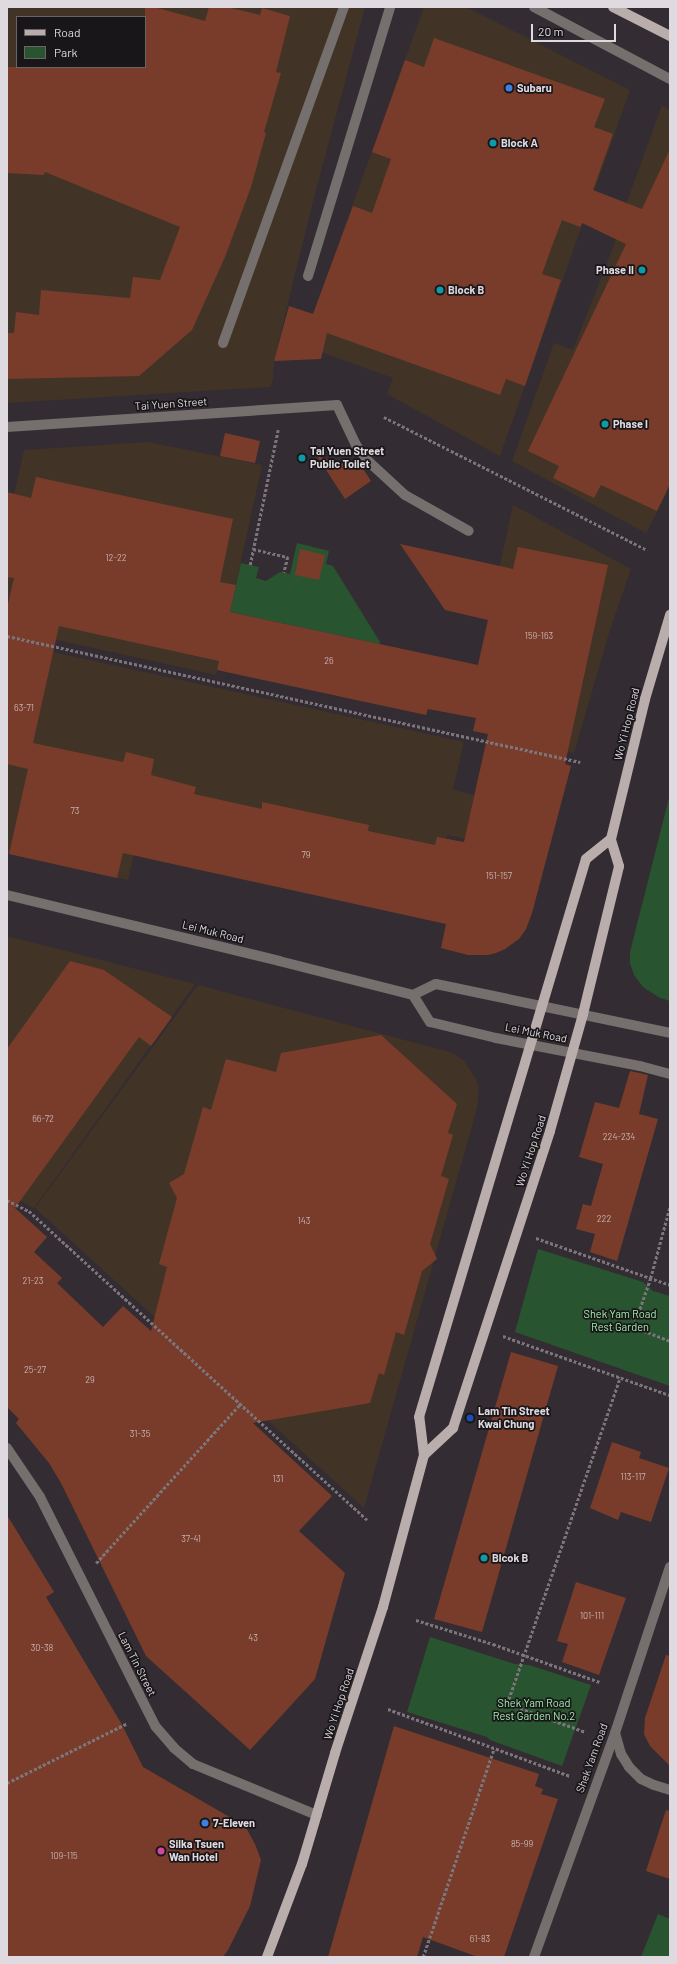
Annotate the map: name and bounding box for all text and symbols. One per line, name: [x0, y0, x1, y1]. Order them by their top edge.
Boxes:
legend: [16, 16, 146, 68]
scale bar: [533, 16, 618, 42]
text: 20 m: [538, 24, 564, 38]
text: Road: [54, 25, 81, 39]
text: Park: [54, 45, 78, 59]
place label: Subaru: [517, 81, 552, 95]
marker: Subaru: [504, 83, 514, 93]
place label: Block A: [501, 136, 538, 150]
marker: Block A: [488, 138, 498, 148]
place label: Phase II: [596, 263, 634, 277]
marker: Phase II: [637, 265, 647, 275]
place label: Block B: [448, 283, 484, 297]
marker: Block B: [435, 285, 445, 295]
street label: Tai Yuen Street: [134, 395, 208, 413]
place label: Phase I: [613, 417, 648, 431]
marker: Phase I: [600, 419, 610, 429]
place label: Tai Yuen Street Public Toilet: [310, 445, 384, 471]
marker: Tai Yuen Street Public Toilet: [297, 453, 307, 463]
house number: 12-22: [105, 553, 127, 563]
house number: 159-163: [525, 631, 553, 641]
house number: 26: [324, 656, 334, 666]
street label: Wo Yi Hop Road: [612, 686, 642, 762]
house number: 63-71: [14, 703, 34, 713]
house number: 73: [71, 806, 79, 816]
house number: 79: [302, 850, 310, 860]
house number: 151-157: [486, 871, 512, 881]
street label: Lei Muk Road: [181, 918, 245, 946]
street label: Lei Muk Road: [504, 1021, 568, 1045]
house number: 66-72: [32, 1114, 54, 1124]
street label: Wo Yi Hop Road: [513, 1114, 549, 1188]
house number: 224-234: [603, 1132, 635, 1142]
house number: 222: [597, 1214, 611, 1224]
house number: 143: [298, 1216, 310, 1226]
house number: 21-23: [23, 1276, 43, 1286]
park label: Shek Yam Road Rest Garden: [584, 1308, 656, 1334]
house number: 25-27: [24, 1365, 46, 1375]
house number: 29: [85, 1375, 95, 1385]
place label: Lam Tin Street Kwai Chung: [478, 1405, 550, 1431]
marker: Lam Tin Street Kwai Chung: [465, 1413, 475, 1423]
house number: 31-35: [130, 1429, 150, 1439]
house number: 113-117: [620, 1472, 646, 1482]
house number: 131: [273, 1474, 283, 1484]
house number: 37-41: [181, 1534, 201, 1544]
place label: Blcok B: [492, 1551, 528, 1565]
marker: Blcok B: [479, 1553, 489, 1563]
house number: 101-111: [580, 1611, 604, 1621]
street label: Lam Tin Street: [115, 1630, 159, 1698]
house number: 43: [248, 1633, 258, 1643]
house number: 30-38: [31, 1643, 53, 1653]
street label: Wo Yi Hop Road: [321, 1667, 357, 1741]
park label: Shek Yam Road Rest Garden No.2: [493, 1697, 575, 1723]
street label: Shek Yam Road: [573, 1722, 611, 1794]
place label: 7-Eleven: [213, 1816, 255, 1830]
marker: 7-Eleven: [200, 1818, 210, 1828]
place label: Silka Tsuen Wan Hotel: [169, 1838, 224, 1864]
house number: 85-99: [511, 1839, 533, 1849]
marker: Silka Tsuen Wan Hotel: [156, 1846, 166, 1856]
house number: 109-115: [50, 1851, 78, 1861]
house number: 61-83: [470, 1934, 490, 1944]

